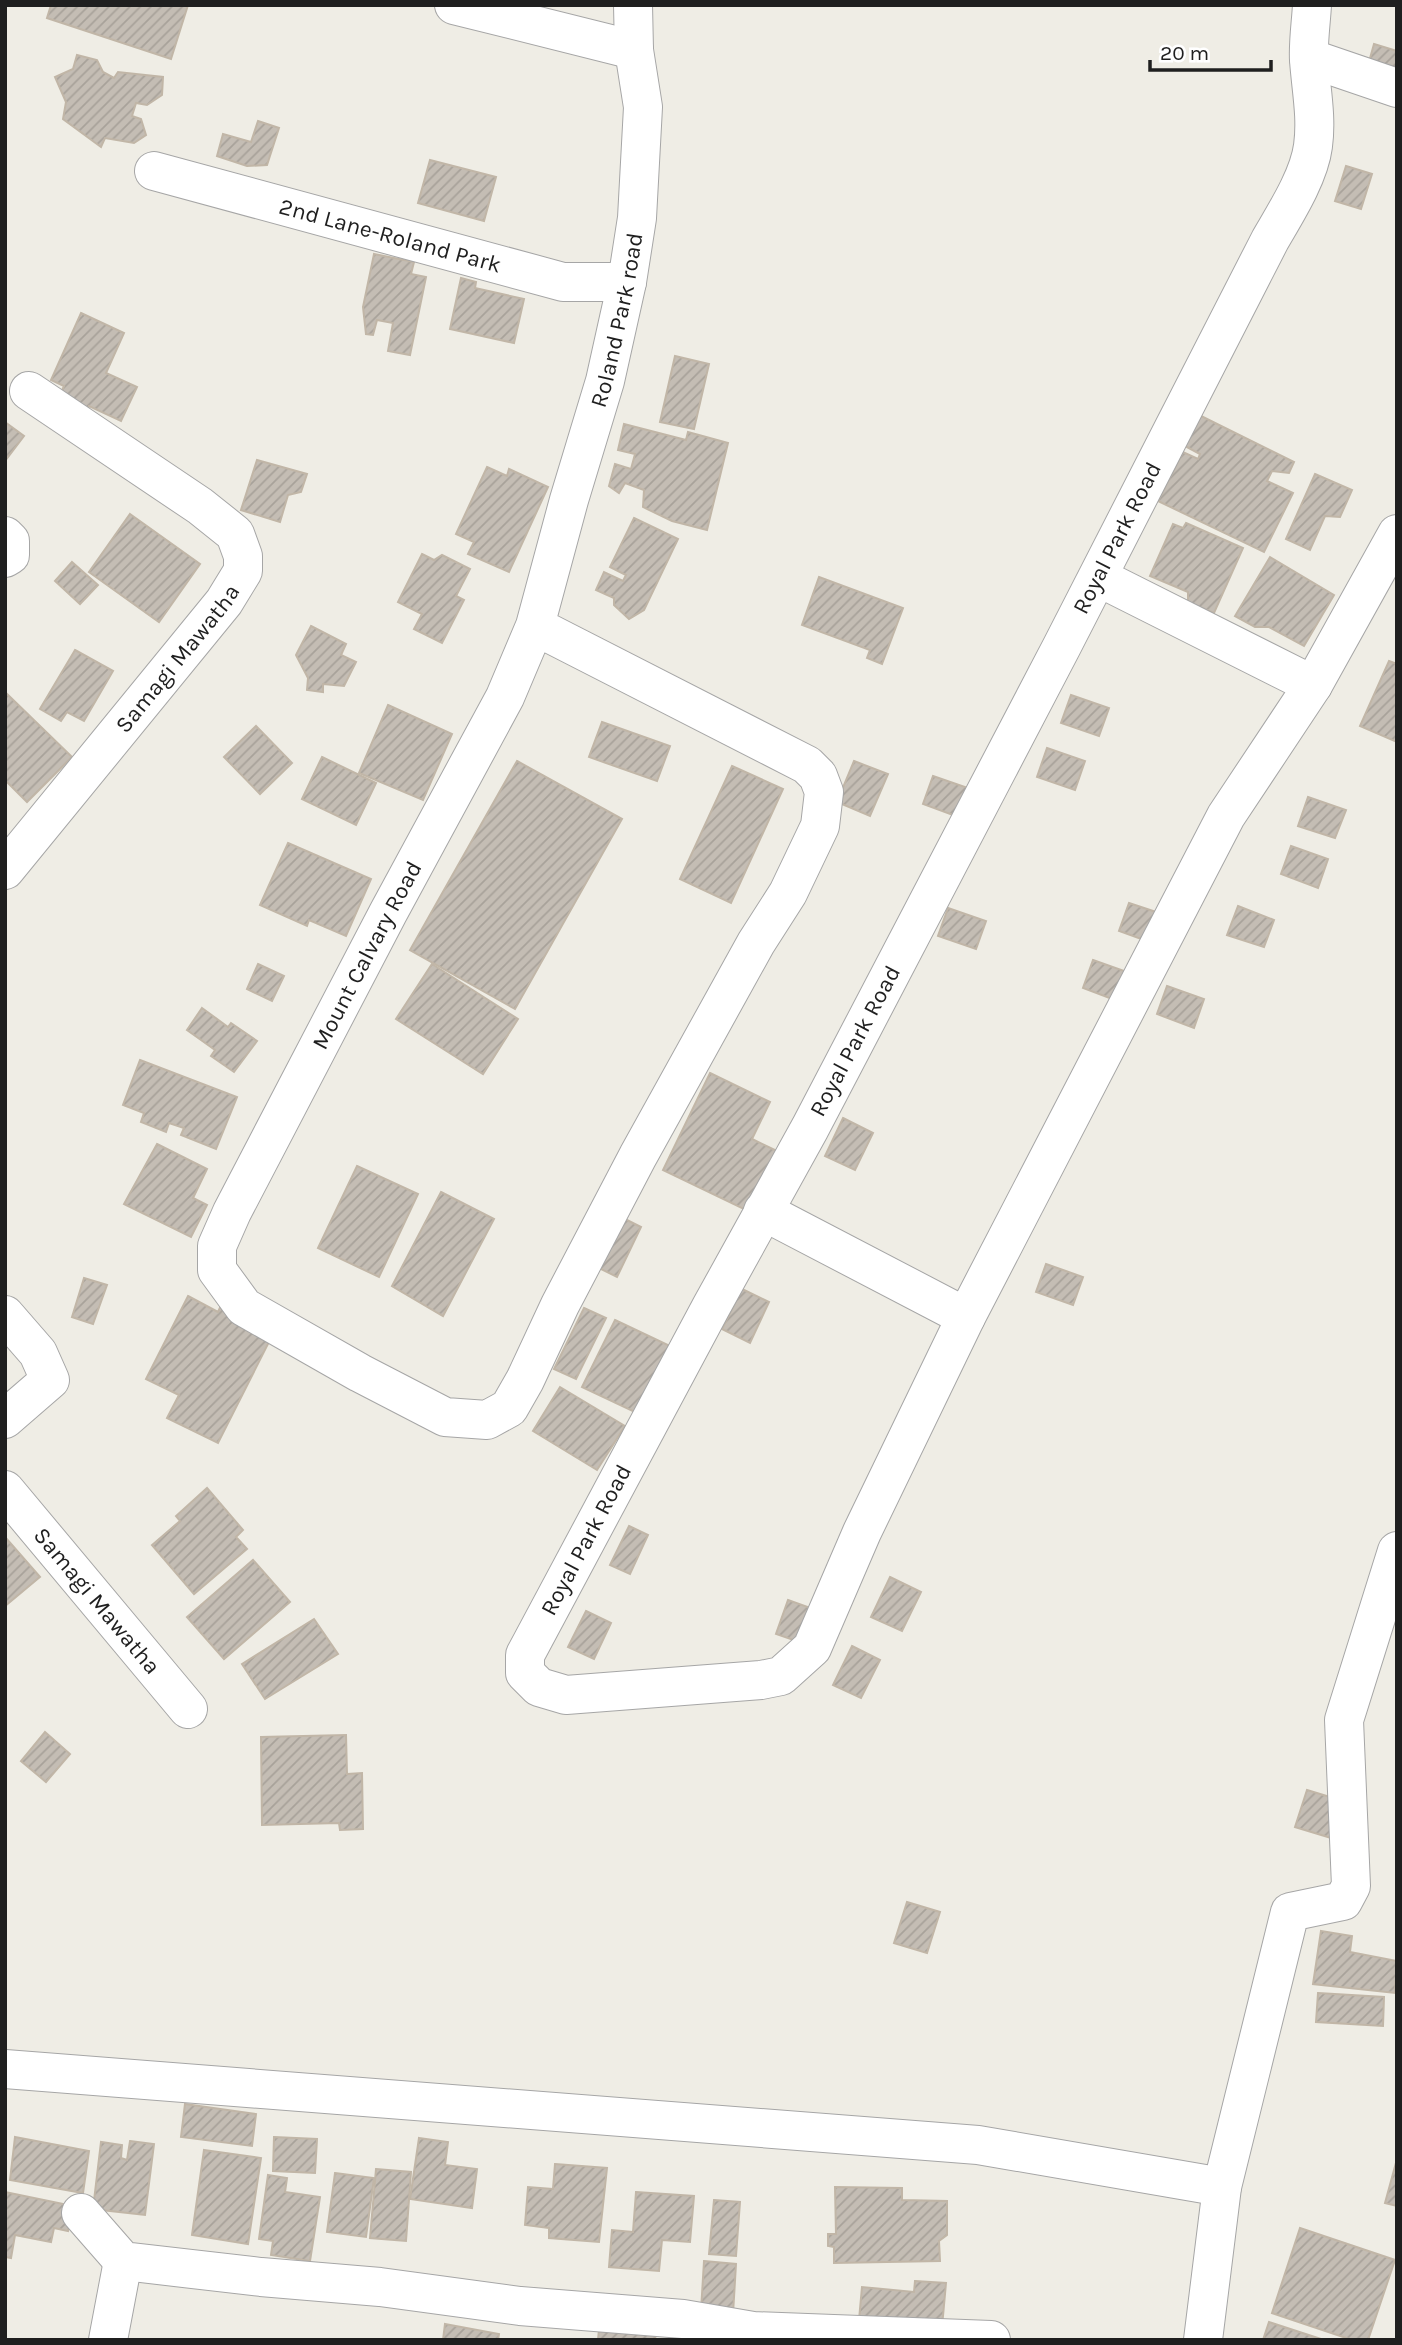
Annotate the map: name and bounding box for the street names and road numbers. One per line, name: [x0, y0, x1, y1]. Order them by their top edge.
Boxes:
street label: 2nd Lane-Roland Park: [276, 192, 505, 278]
street label: Roland Park road: [584, 231, 648, 411]
street label: Royal Park Road: [1067, 457, 1167, 619]
street label: Samagi Mawatha: [109, 579, 245, 738]
street label: Mount Calvary Road: [306, 856, 427, 1054]
street label: Royal Park Road: [804, 961, 906, 1121]
street label: Royal Park Road: [535, 1460, 637, 1620]
street label: Samagi Mawatha: [28, 1522, 166, 1679]

